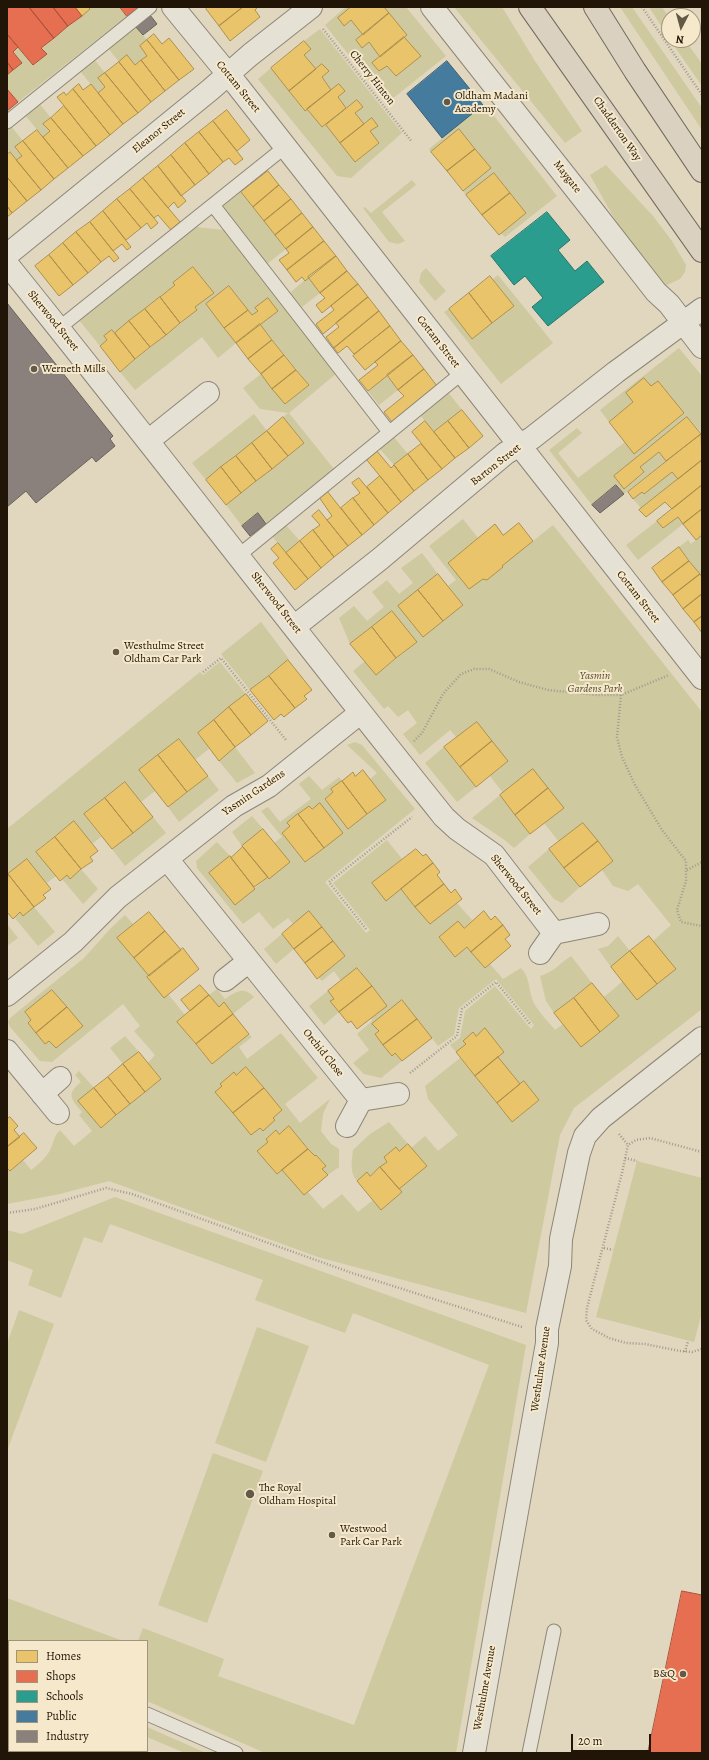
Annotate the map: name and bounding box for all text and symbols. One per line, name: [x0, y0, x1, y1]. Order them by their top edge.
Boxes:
north arrow: [661, 8, 701, 48]
text: N: [675, 32, 685, 47]
street label: Cherry Hinton: [347, 48, 397, 108]
street label: Cottam Street: [213, 58, 263, 116]
place label: Oldham Madani Academy: [455, 89, 528, 115]
street label: Chadderton Way: [590, 94, 644, 164]
marker: Oldham Madani Academy: [442, 97, 452, 107]
street label: Eleanor Street: [130, 106, 188, 156]
street label: Maygate: [550, 158, 584, 196]
street label: Sherwood Street: [24, 288, 82, 354]
street label: Cottam Street: [413, 313, 463, 371]
place label: Werneth Mills: [42, 362, 105, 376]
marker: Werneth Mills: [29, 364, 39, 374]
street label: Barton Street: [468, 441, 524, 489]
street label: Cottam Street: [613, 568, 663, 626]
street label: Sherwood Street: [248, 570, 304, 636]
place label: Westhulme Street Oldham Car Park: [124, 639, 204, 665]
marker: Westhulme Street Oldham Car Park: [111, 647, 121, 657]
park label: Yasmin Gardens Park: [568, 669, 622, 695]
street label: Yasmin Gardens: [220, 767, 288, 819]
street label: Sherwood Street: [487, 852, 545, 918]
street label: Orchid Close: [300, 1026, 346, 1080]
street label: Westhulme Avenue: [528, 1326, 554, 1412]
place label: The Royal Oldham Hospital: [259, 1481, 336, 1507]
marker: The Royal Oldham Hospital: [244, 1488, 256, 1500]
place label: Westwood Park Car Park: [340, 1522, 402, 1548]
marker: Westwood Park Car Park: [327, 1530, 337, 1540]
legend: [8, 1640, 148, 1752]
street label: Westhulme Avenue: [471, 1645, 499, 1731]
text: Homes: [46, 1648, 81, 1664]
place label: B&Q: [653, 1667, 675, 1681]
text: Shops: [46, 1668, 76, 1684]
marker: B&Q: [678, 1669, 688, 1679]
text: Schools: [46, 1688, 83, 1704]
text: Public: [46, 1708, 77, 1724]
scale bar: [573, 1726, 653, 1752]
text: Industry: [46, 1728, 89, 1744]
text: 20 m: [578, 1733, 602, 1749]

